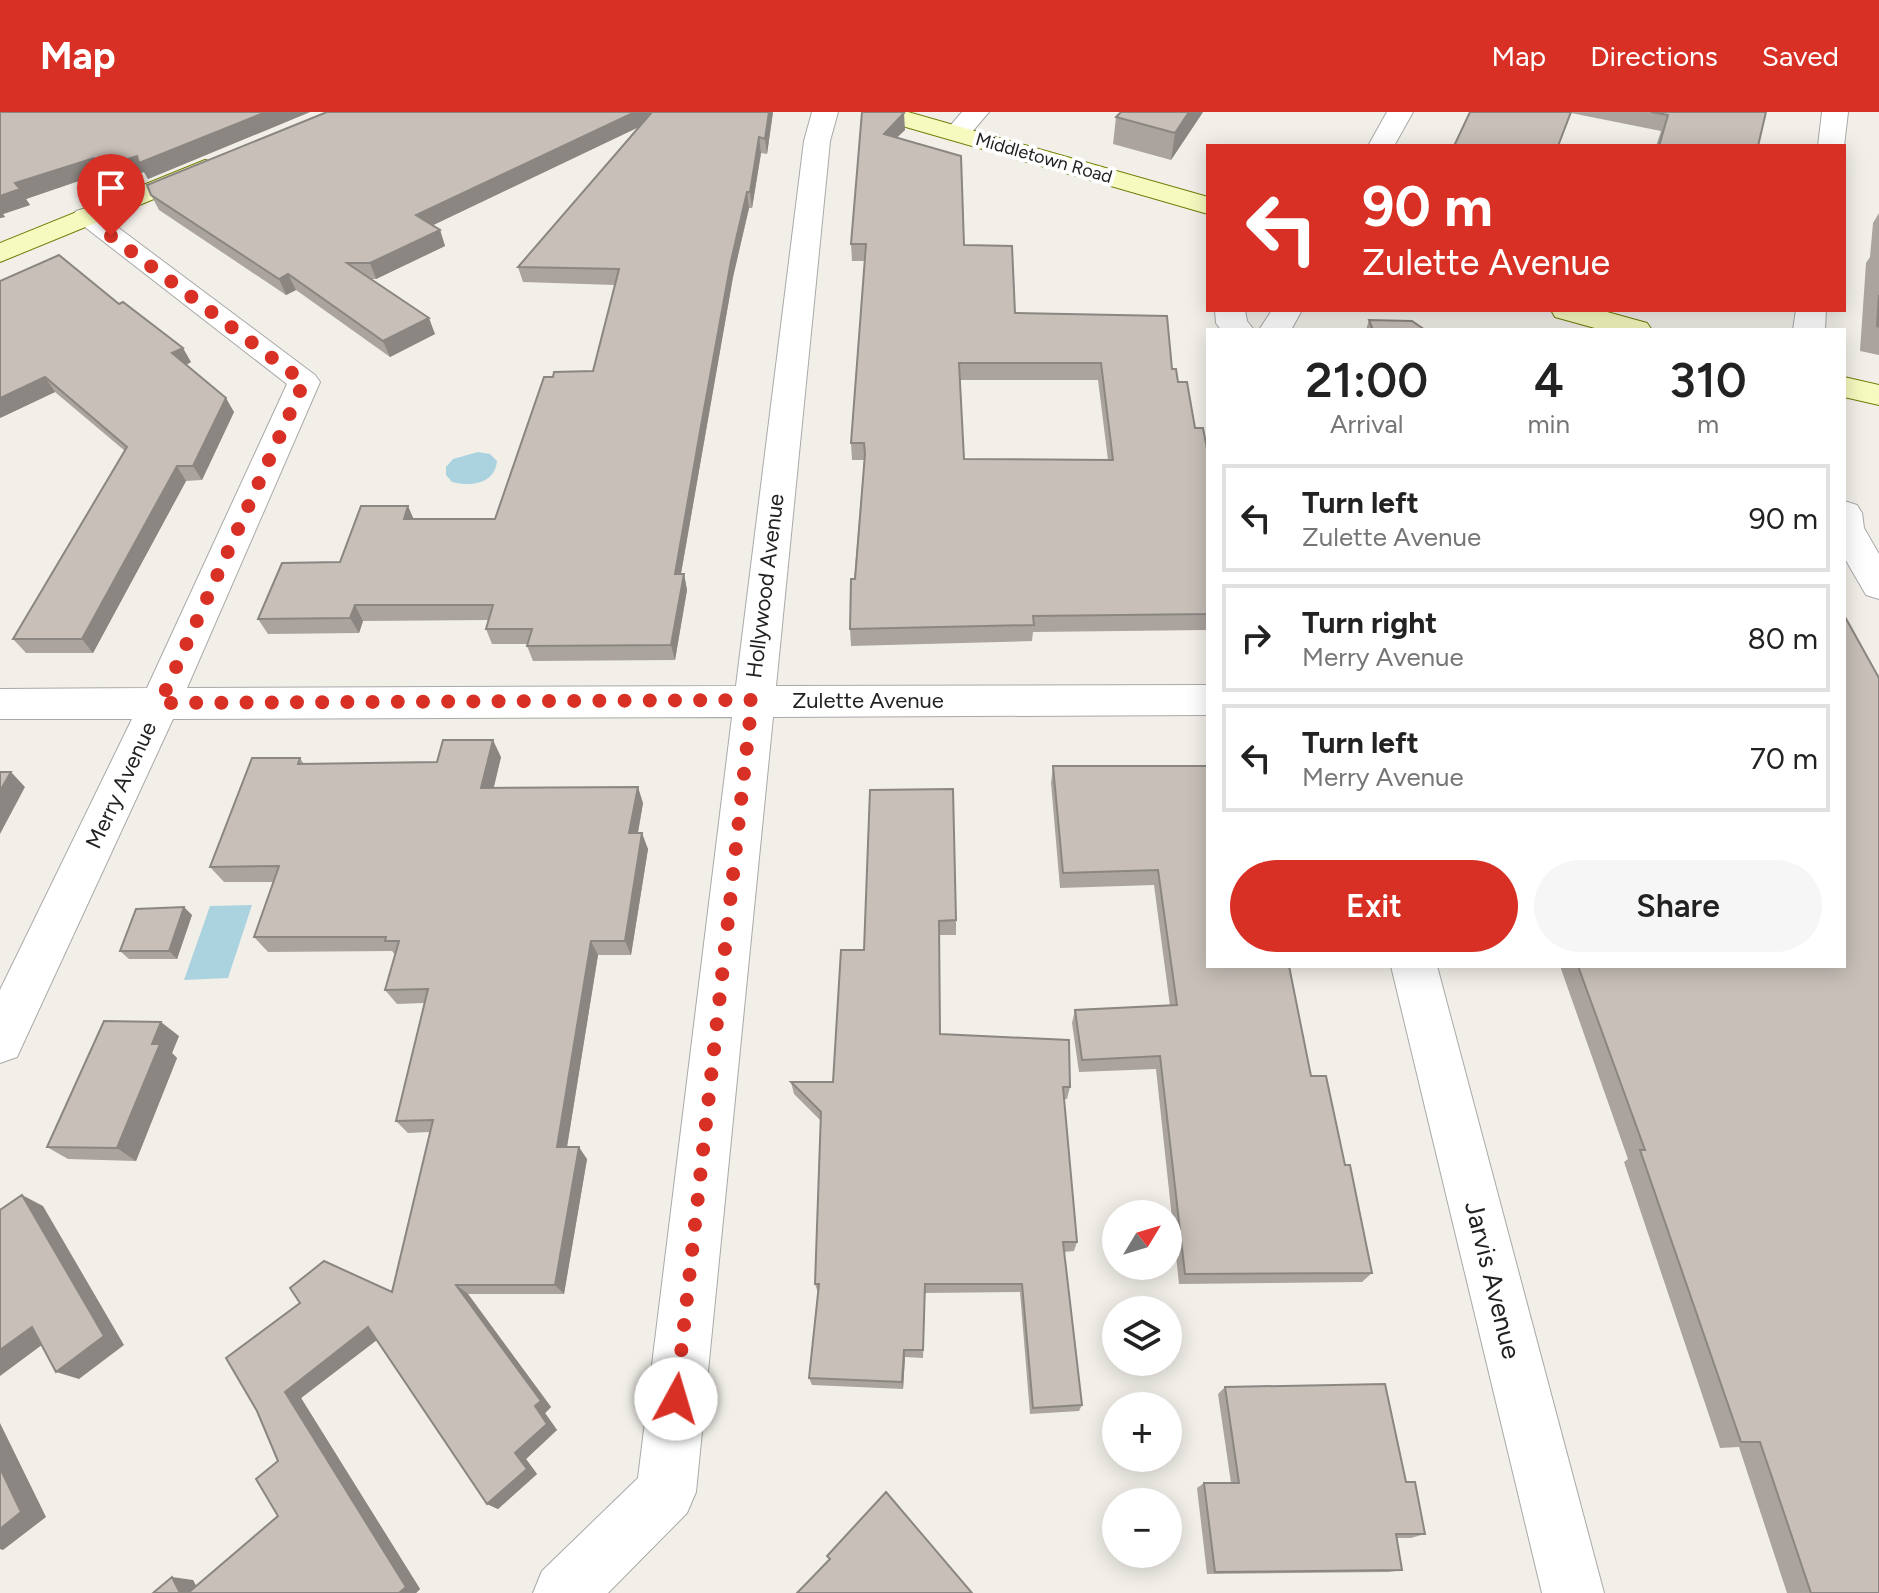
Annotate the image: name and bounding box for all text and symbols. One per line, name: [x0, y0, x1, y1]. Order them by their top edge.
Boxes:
text: Map: [40, 33, 116, 79]
text: Map: [1492, 39, 1546, 73]
text: Directions: [1590, 39, 1718, 73]
text: Saved: [1762, 39, 1839, 73]
street label: Middletown Road: [973, 128, 1115, 188]
pin: [77, 154, 145, 236]
icon: arrive: [89, 166, 133, 210]
text: 90 m: [1362, 173, 1493, 240]
icon: left: [1230, 176, 1334, 280]
text: Zulette Avenue: [1362, 241, 1610, 284]
text: 21:00: [1305, 351, 1428, 409]
text: 4: [1534, 351, 1564, 409]
text: 310: [1669, 351, 1747, 409]
text: Arrival: [1330, 408, 1403, 440]
text: min: [1527, 408, 1570, 440]
text: m: [1697, 408, 1719, 440]
text: Turn left: [1302, 484, 1419, 521]
street label: Hollywood Avenue: [740, 492, 790, 680]
icon: left: [1234, 496, 1278, 540]
text: 90 m: [1749, 500, 1818, 537]
text: Zulette Avenue: [1302, 521, 1481, 553]
text: Turn right: [1302, 604, 1437, 641]
icon: right: [1234, 616, 1278, 660]
text: 80 m: [1747, 620, 1818, 657]
text: Merry Avenue: [1302, 641, 1464, 673]
street label: Zulette Avenue: [792, 687, 944, 714]
street label: Merry Avenue: [80, 717, 162, 853]
text: Turn left: [1302, 724, 1419, 761]
icon: left: [1234, 736, 1278, 780]
text: 70 m: [1750, 740, 1818, 777]
text: Merry Avenue: [1302, 761, 1464, 793]
button: Exit: [1230, 860, 1518, 952]
button: Share: [1534, 860, 1822, 952]
street label: Jarvis Avenue: [1458, 1198, 1528, 1362]
north arrow: [1102, 1200, 1182, 1280]
map controls: [1102, 1200, 1182, 1568]
button: layers: [1102, 1296, 1182, 1376]
position arrow: [634, 1357, 718, 1441]
button: +: [1102, 1392, 1182, 1472]
button: −: [1102, 1488, 1182, 1568]

